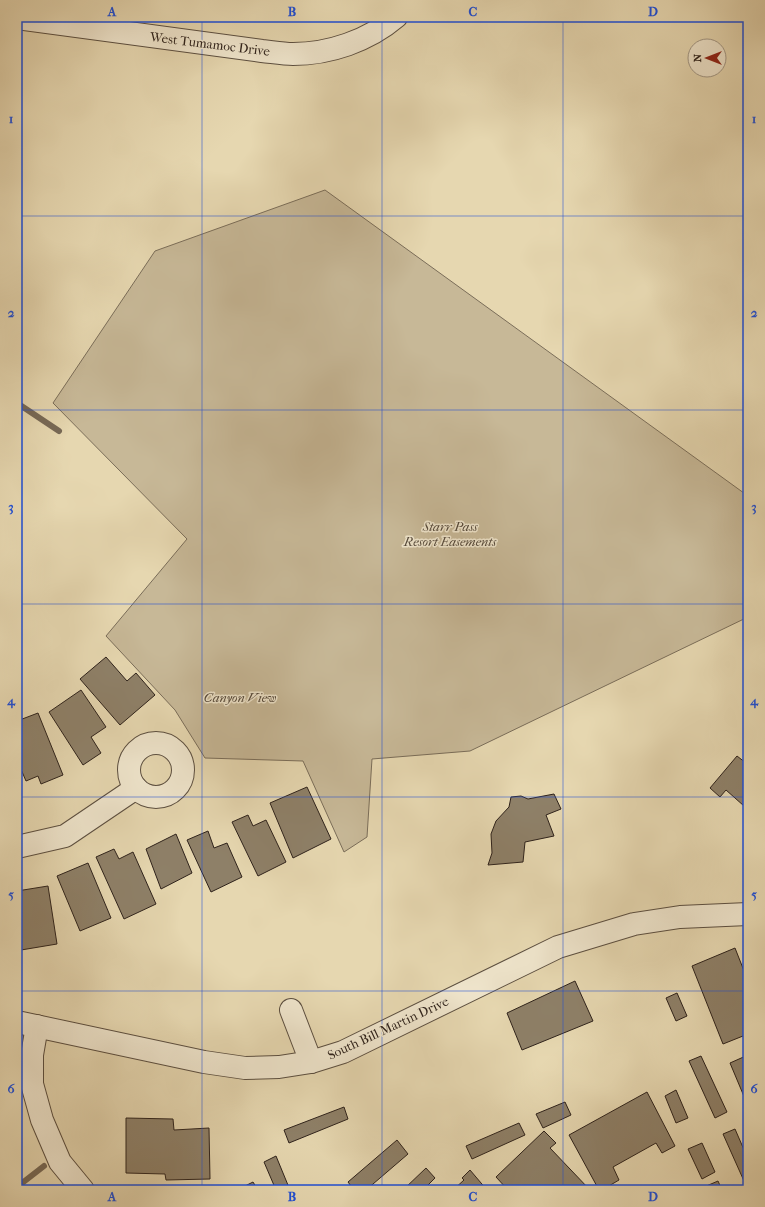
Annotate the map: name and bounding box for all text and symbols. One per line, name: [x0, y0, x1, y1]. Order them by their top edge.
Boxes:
text: A: [107, 4, 117, 19]
text: B: [288, 4, 297, 19]
text: C: [469, 4, 478, 19]
text: D: [648, 4, 658, 19]
street label: West Tumamoc Drive: [148, 29, 271, 59]
north arrow: [687, 38, 727, 78]
text: N: [691, 53, 704, 62]
text: 1: [9, 111, 14, 126]
text: 1: [752, 111, 757, 126]
text: 2: [8, 305, 15, 320]
text: 2: [751, 305, 758, 320]
text: 3: [8, 499, 14, 515]
text: 3: [751, 499, 757, 515]
park label: Starr Pass Resort Easements: [403, 519, 497, 549]
park label: Canyon View: [204, 690, 276, 705]
text: 4: [6, 693, 16, 709]
text: 4: [749, 693, 759, 709]
text: 5: [8, 887, 14, 902]
text: 5: [751, 887, 757, 902]
street label: South Bill Martin Drive: [325, 993, 451, 1063]
text: 6: [7, 1081, 15, 1096]
text: 6: [750, 1081, 758, 1096]
text: A: [107, 1189, 117, 1204]
text: B: [288, 1189, 297, 1204]
text: C: [469, 1189, 478, 1204]
text: D: [648, 1189, 658, 1204]

